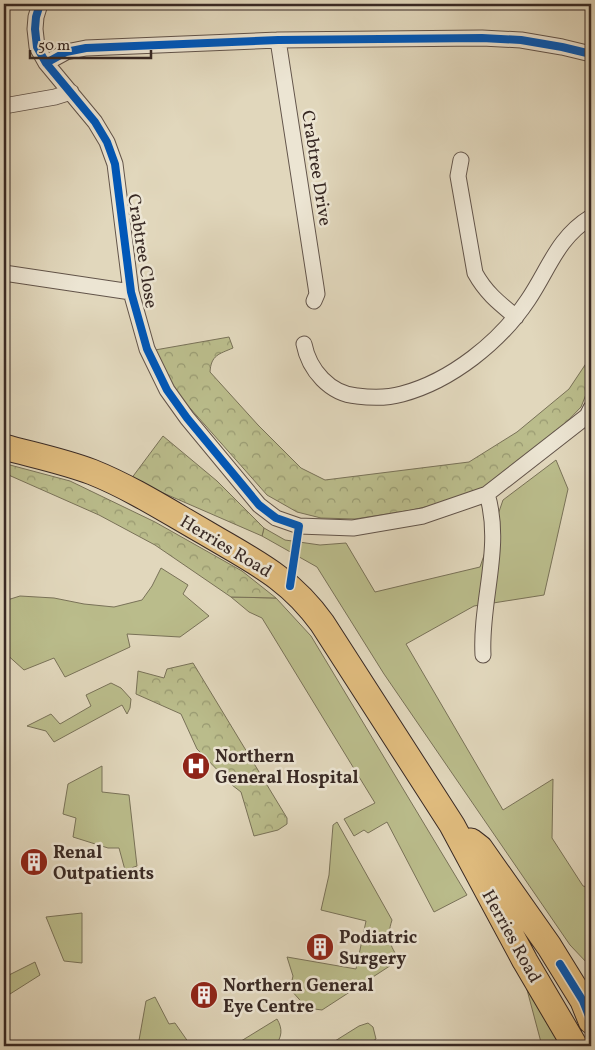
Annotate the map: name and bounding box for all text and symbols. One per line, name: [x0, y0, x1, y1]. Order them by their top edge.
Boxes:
scale bar: [30, 28, 151, 60]
text: 50 m: [38, 36, 70, 57]
street label: Crabtree Drive: [294, 109, 337, 228]
street label: Crabtree Close: [120, 192, 163, 310]
street label: Herries Road: [175, 510, 276, 585]
place label: Northern General Hospital: [215, 745, 359, 791]
hospital icon: Northern General Hospital: [181, 751, 211, 781]
place label: Renal Outpatients: [53, 841, 154, 887]
building icon: Renal Outpatients: [19, 847, 49, 877]
street label: Herries Road: [475, 886, 547, 988]
place label: Podiatric Surgery: [339, 926, 417, 972]
building icon: Podiatric Surgery: [305, 932, 335, 962]
place label: Northern General Eye Centre: [223, 974, 374, 1020]
building icon: Northern General Eye Centre: [189, 980, 219, 1010]

